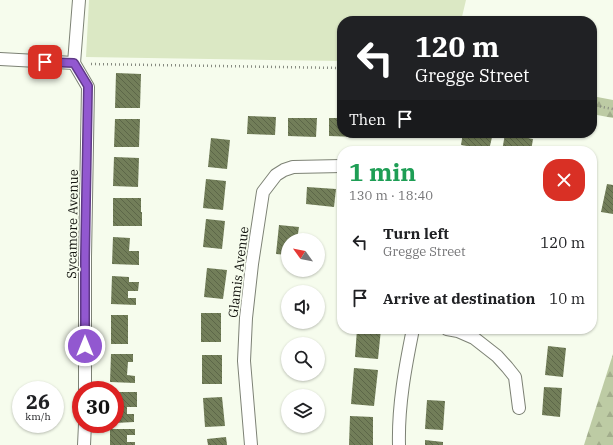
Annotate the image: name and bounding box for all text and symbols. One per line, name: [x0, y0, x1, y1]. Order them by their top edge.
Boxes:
text: 120 m: [415, 28, 499, 65]
icon: left: [349, 32, 401, 84]
pin: [28, 45, 62, 79]
icon: arrive: [34, 51, 56, 73]
text: Gregge Street: [415, 64, 529, 87]
icon: arrive: [394, 108, 416, 130]
text: Then: [349, 110, 386, 129]
text: 1 min: [349, 156, 416, 188]
button: close: [543, 159, 585, 201]
street label: Sycamore Avenue: [63, 169, 82, 279]
text: 130 m · 18:40: [349, 187, 433, 204]
text: Turn left: [383, 224, 449, 243]
street label: Glamis Avenue: [224, 225, 253, 319]
icon: left: [349, 231, 371, 253]
north arrow: [281, 233, 325, 277]
map controls: [281, 233, 325, 433]
text: 120 m: [540, 233, 585, 252]
text: Gregge Street: [383, 243, 466, 260]
button: sound: [281, 285, 325, 329]
icon: arrive: [349, 287, 371, 309]
text: Arrive at destination: [383, 289, 535, 308]
text: 10 m: [549, 289, 585, 308]
position arrow: [64, 325, 106, 367]
button: search: [281, 337, 325, 381]
speed limit sign: 30: [72, 381, 124, 433]
text: 26: [26, 388, 50, 415]
button: layers: [281, 389, 325, 433]
text: km/h: [25, 410, 51, 423]

